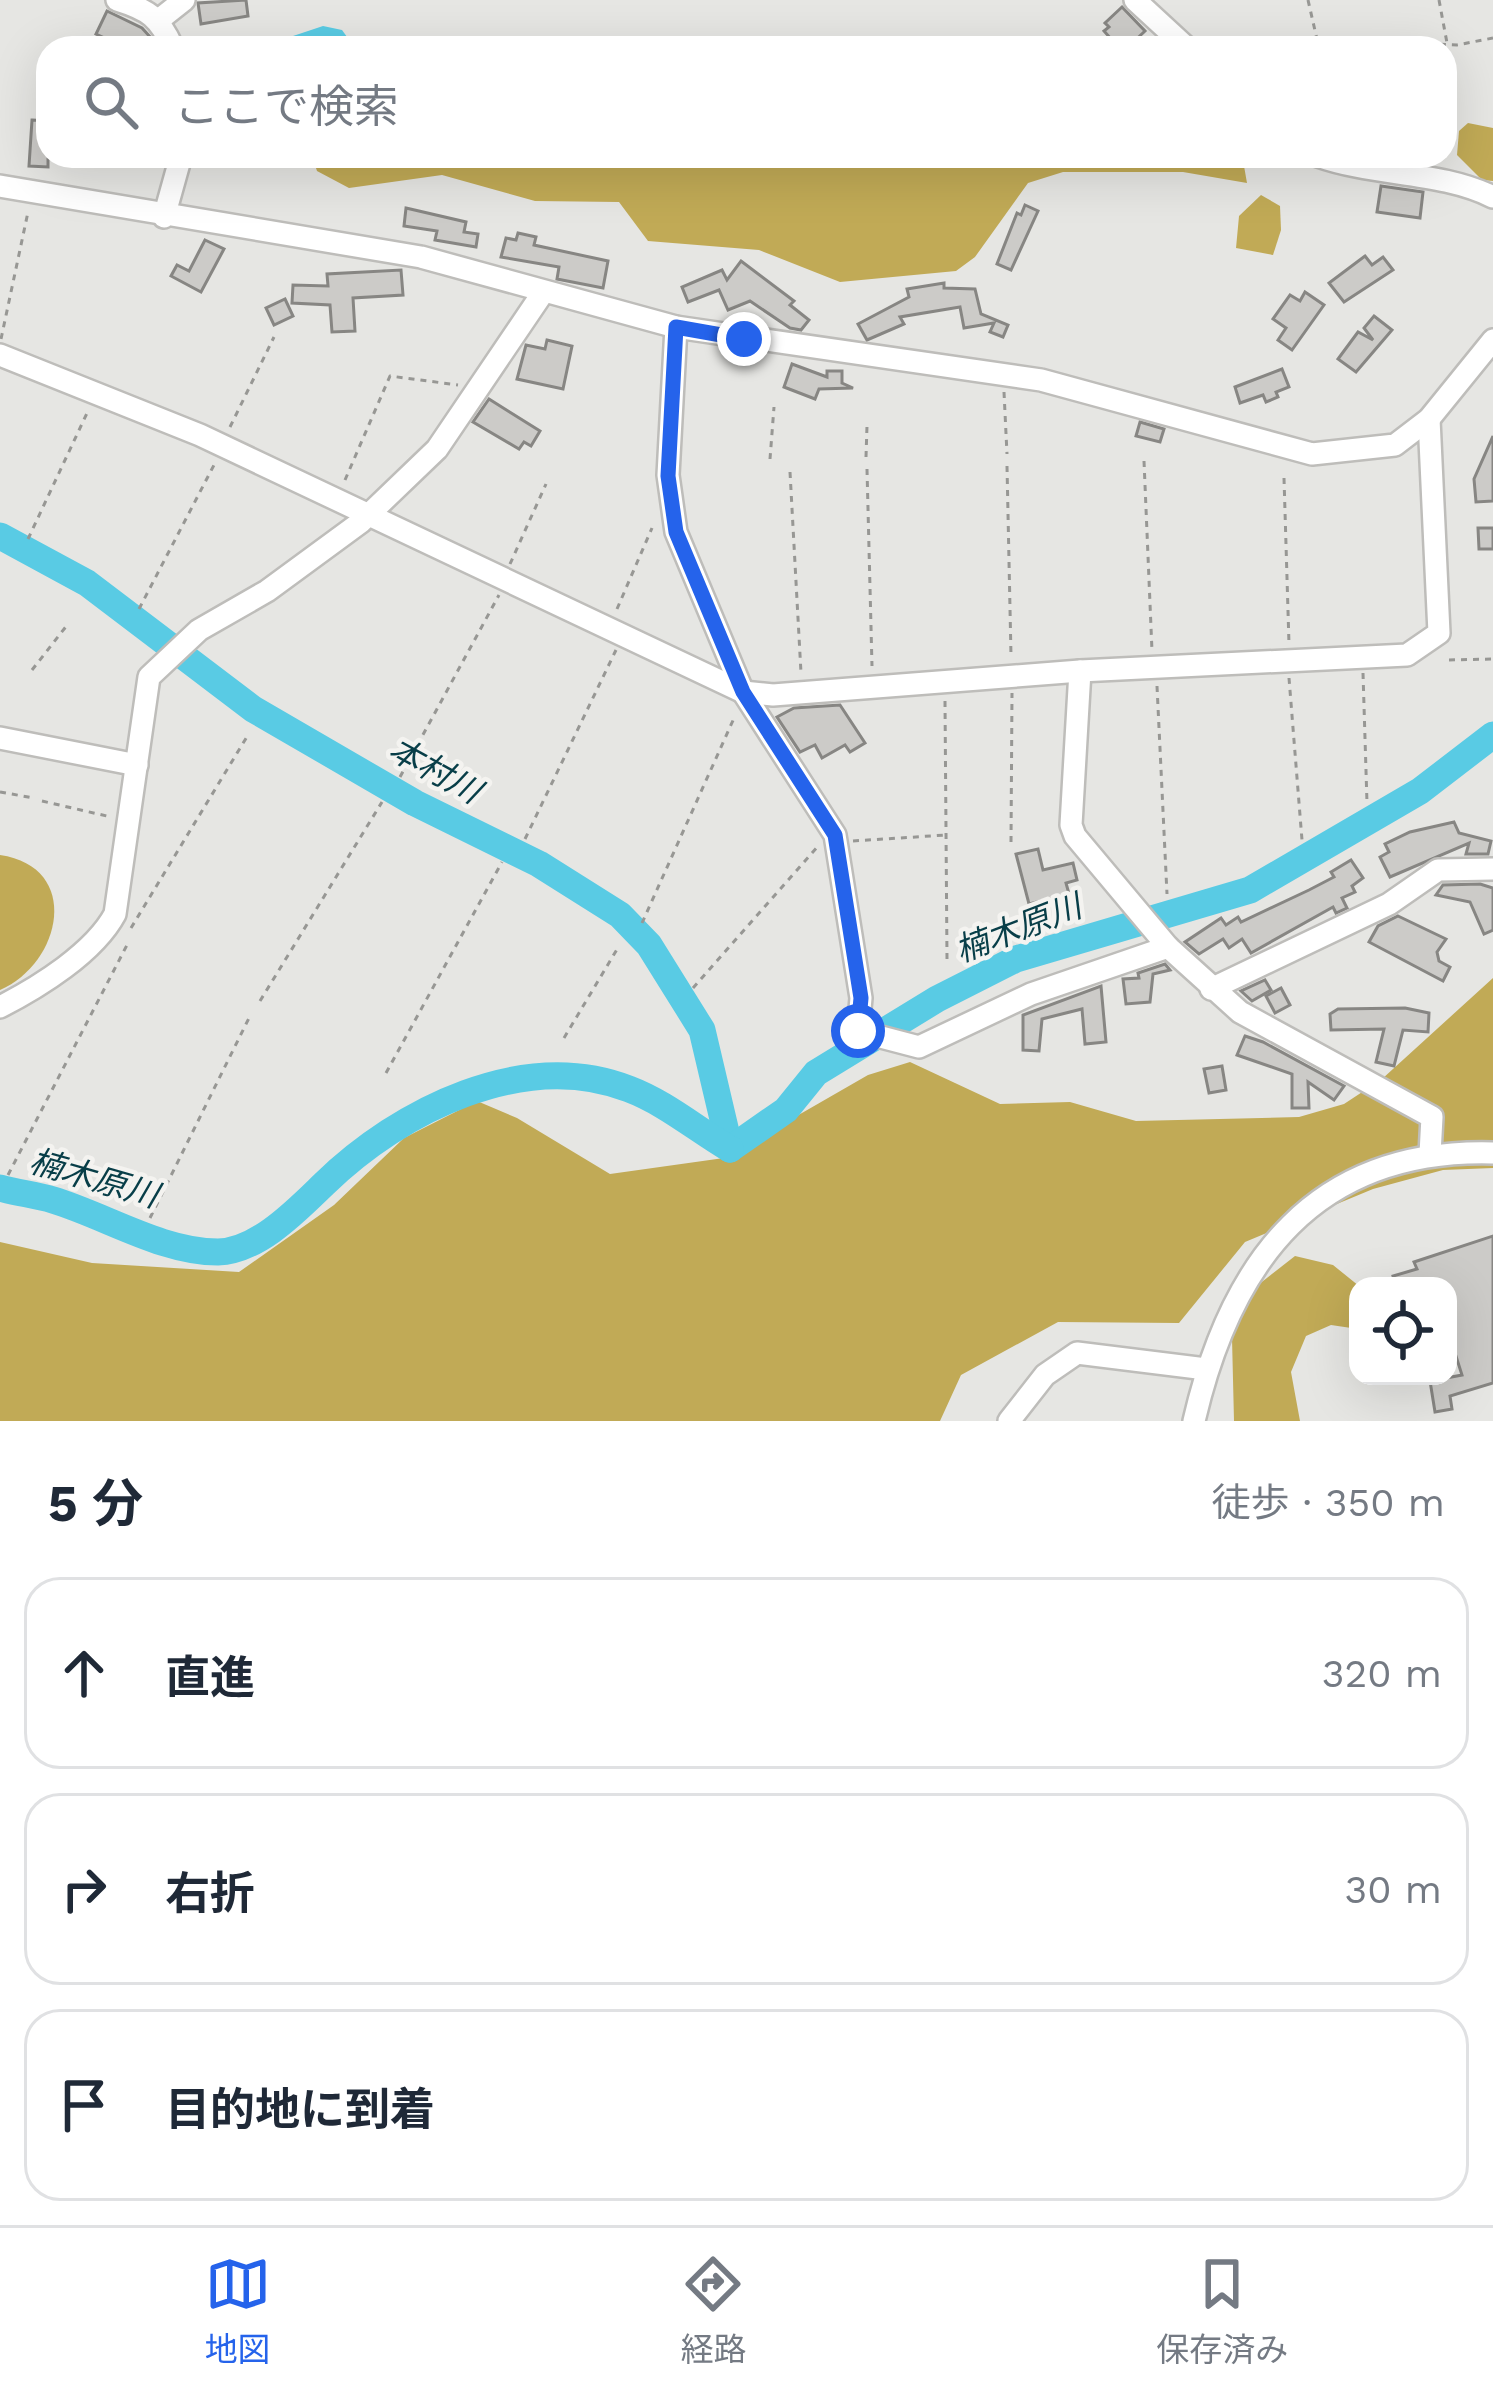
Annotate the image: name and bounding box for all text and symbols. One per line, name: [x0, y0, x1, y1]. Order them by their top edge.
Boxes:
search box: [36, 36, 1457, 168]
icon: search: [78, 69, 144, 135]
text: ここで検索: [174, 80, 399, 133]
route end: [717, 312, 771, 366]
water label: 本村川: [382, 729, 490, 813]
water label: 楠木原川: [949, 885, 1089, 970]
route start: [831, 1004, 885, 1058]
water label: 楠木原川: [25, 1141, 166, 1216]
map controls: [1349, 1277, 1457, 1385]
button: locate: [1349, 1277, 1457, 1385]
text: 5 分: [48, 1474, 143, 1533]
text: 徒歩 · 350 m: [1211, 1480, 1445, 1525]
icon: ahead: [51, 1640, 117, 1706]
text: 直進: [165, 1651, 255, 1704]
text: 320 m: [1322, 1651, 1442, 1696]
icon: right: [51, 1856, 117, 1922]
text: 右折: [165, 1867, 255, 1920]
text: 30 m: [1345, 1867, 1442, 1912]
icon: arrive: [51, 2072, 117, 2138]
text: 目的地に到着: [165, 2083, 435, 2136]
tab: 地図: [205, 2251, 271, 2371]
tab: 経路: [680, 2251, 746, 2371]
tab: 保存済み: [1156, 2251, 1288, 2371]

